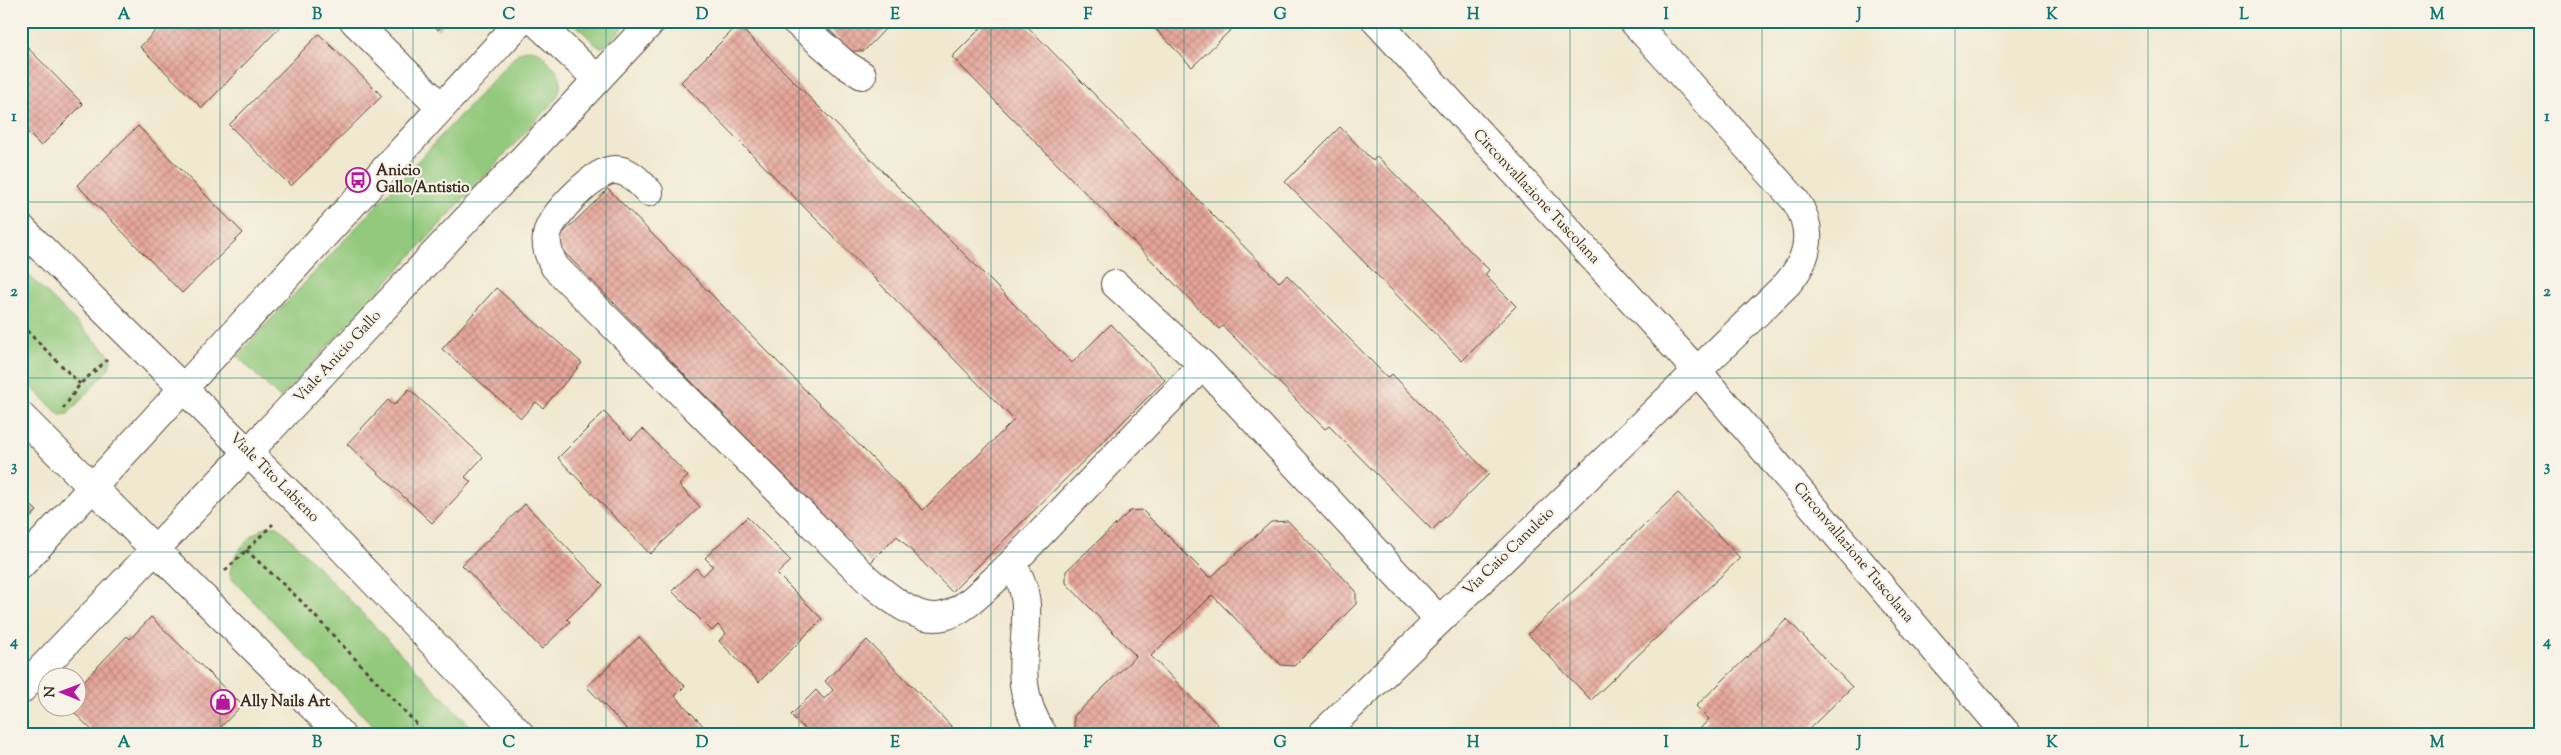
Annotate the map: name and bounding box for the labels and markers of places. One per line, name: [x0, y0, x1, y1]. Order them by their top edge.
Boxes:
place label: Anicio Gallo/Antistio: [376, 161, 470, 199]
bus stop icon: Anicio Gallo/Antistio: [345, 167, 371, 193]
shop icon: Ally Nails Art: [210, 689, 236, 715]
place label: Ally Nails Art: [240, 692, 331, 713]

